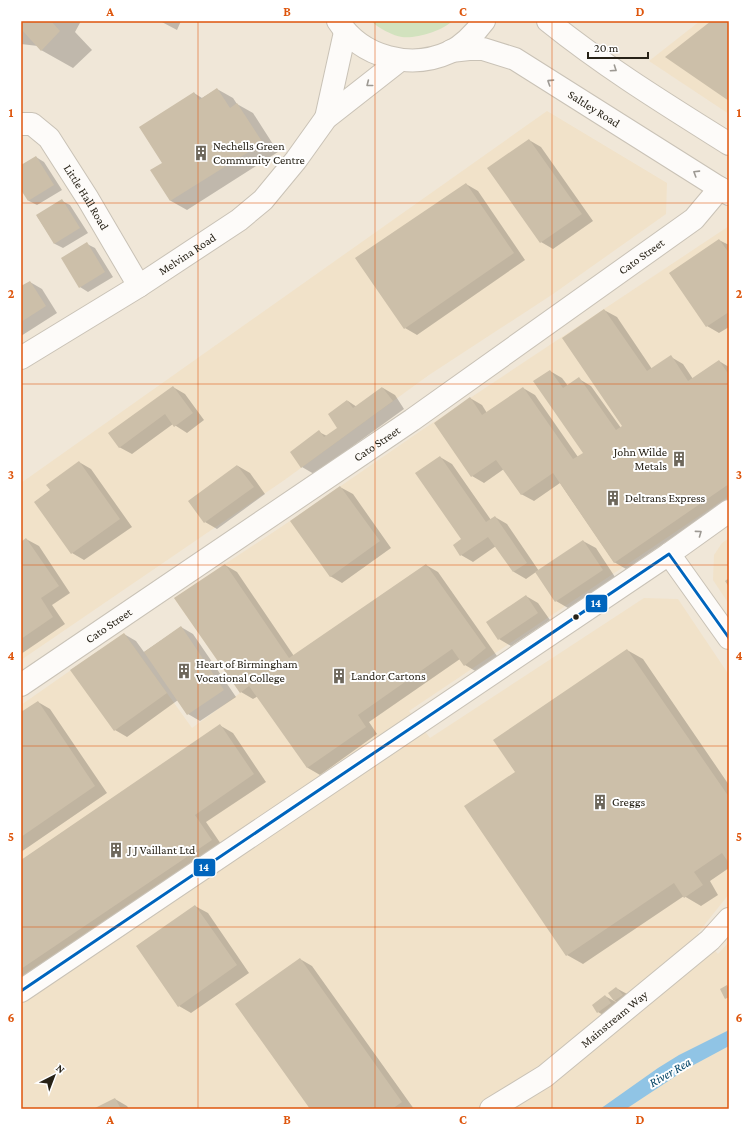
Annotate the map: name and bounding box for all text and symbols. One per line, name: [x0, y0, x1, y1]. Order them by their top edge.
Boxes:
text: A: [105, 4, 114, 19]
text: B: [283, 4, 291, 19]
text: C: [459, 4, 467, 19]
text: D: [636, 4, 645, 19]
scale bar: [588, 34, 648, 60]
text: 20 m: [594, 41, 619, 55]
one-way arrow: [609, 64, 616, 71]
one-way arrow: [547, 79, 554, 86]
one-way arrow: [367, 80, 374, 87]
street label: Saltley Road: [565, 87, 623, 131]
text: 1: [9, 105, 14, 120]
text: 1: [737, 105, 742, 120]
place label: Nechells Green Community Centre: [213, 139, 305, 167]
building icon: Nechells Green Community Centre: [192, 144, 210, 162]
street label: Little Hall Road: [61, 162, 112, 233]
one-way arrow: [693, 171, 700, 178]
street label: Melvina Road: [156, 230, 219, 278]
street label: Cato Street: [616, 235, 668, 278]
text: 2: [8, 286, 15, 301]
text: 2: [736, 286, 743, 301]
street label: Cato Street: [351, 423, 404, 464]
place label: John Wilde Metals: [613, 445, 667, 473]
building icon: John Wilde Metals: [670, 450, 688, 468]
text: 3: [8, 467, 14, 482]
text: 3: [736, 467, 742, 482]
building icon: Deltrans Express: [604, 489, 622, 507]
place label: Deltrans Express: [625, 491, 706, 505]
one-way arrow: [695, 530, 702, 537]
line badge: 14: [585, 594, 608, 613]
text: 14: [591, 597, 601, 609]
street label: Cato Street: [83, 604, 135, 646]
unlabelled marker: [571, 612, 581, 622]
text: 4: [7, 648, 15, 663]
text: 4: [735, 648, 743, 663]
place label: Heart of Birmingham Vocational College: [196, 657, 298, 685]
building icon: Heart of Birmingham Vocational College: [175, 662, 193, 680]
building icon: Landor Cartons: [330, 667, 348, 685]
place label: Landor Cartons: [351, 669, 426, 683]
building icon: Greggs: [591, 793, 609, 811]
place label: Greggs: [612, 795, 645, 809]
text: 5: [8, 829, 14, 844]
text: 5: [736, 829, 742, 844]
building icon: J J Vaillant Ltd: [107, 841, 125, 859]
place label: J J Vaillant Ltd: [127, 843, 196, 857]
line badge: 14: [193, 858, 216, 877]
text: 14: [199, 861, 209, 873]
street label: Mainstream Way: [578, 987, 651, 1050]
text: 6: [7, 1010, 15, 1025]
text: 6: [735, 1010, 743, 1025]
water label: River Rea: [646, 1054, 694, 1090]
north arrow: [34, 1056, 74, 1096]
text: N: [54, 1062, 68, 1076]
text: A: [105, 1112, 114, 1127]
text: B: [283, 1112, 291, 1127]
text: C: [459, 1112, 467, 1127]
text: D: [636, 1112, 645, 1127]

